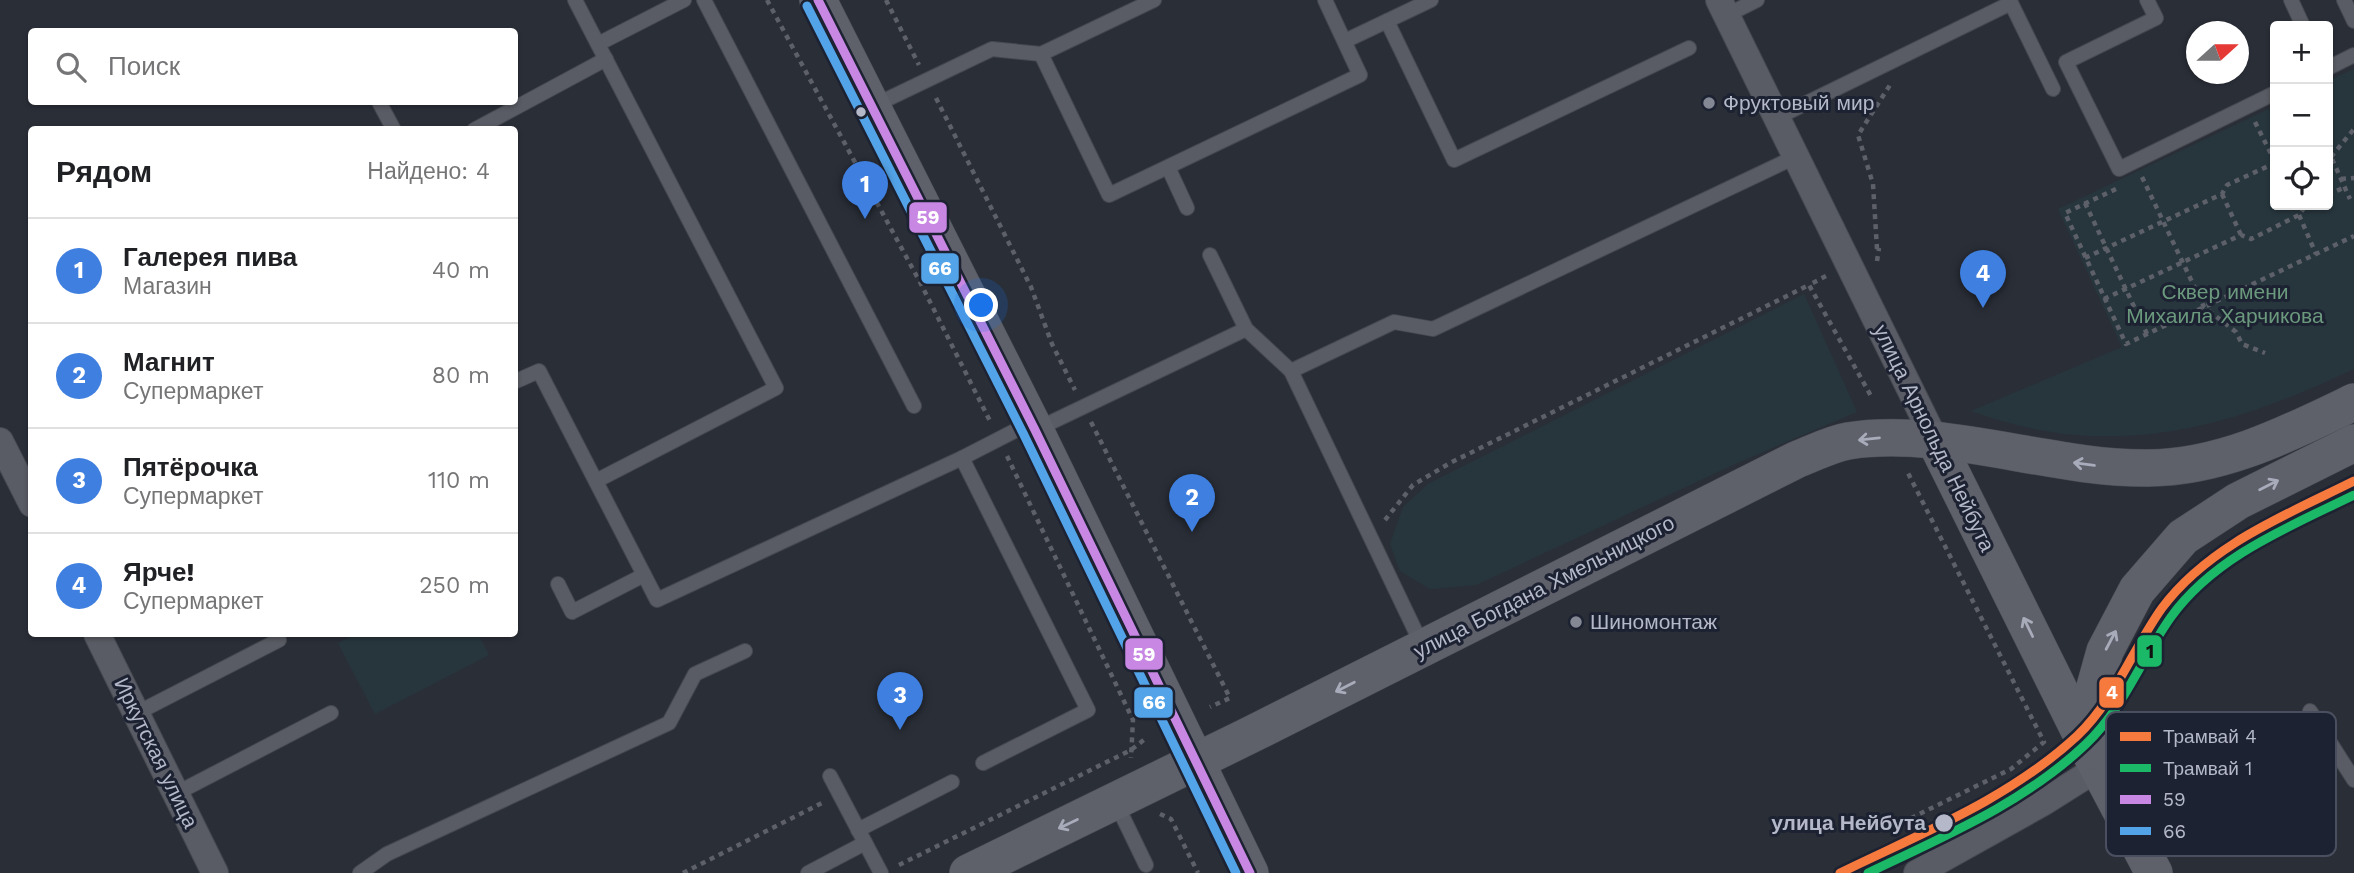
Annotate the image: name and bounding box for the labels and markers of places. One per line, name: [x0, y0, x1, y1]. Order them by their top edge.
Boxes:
place label: Фруктовый мир: [1723, 90, 1874, 115]
marker: Фруктовый мир: [1701, 95, 1717, 111]
unlabelled marker: [854, 105, 868, 119]
pin: 1: [842, 161, 888, 219]
pin: 4: [1960, 250, 2006, 308]
pin: 2: [1169, 474, 1215, 532]
place label: Шиномонтаж: [1590, 609, 1717, 634]
marker: Шиномонтаж: [1568, 614, 1584, 630]
pin: 3: [877, 672, 923, 730]
place label: улица Нейбута: [1771, 810, 1926, 835]
marker: улица Нейбута: [1933, 812, 1955, 834]

